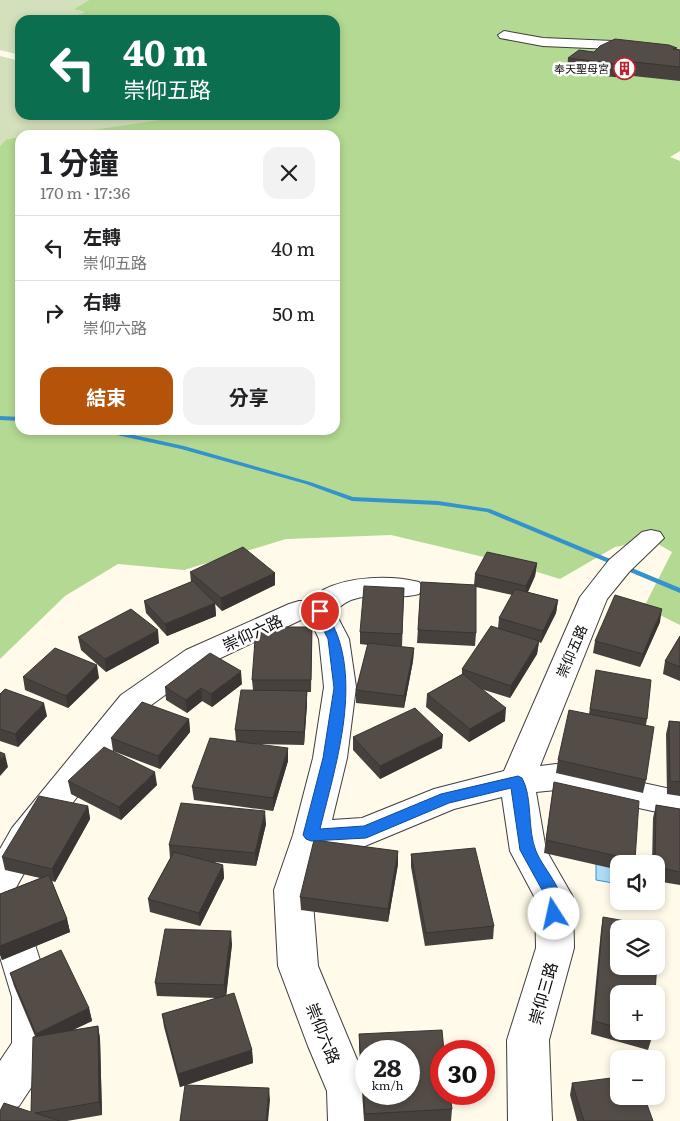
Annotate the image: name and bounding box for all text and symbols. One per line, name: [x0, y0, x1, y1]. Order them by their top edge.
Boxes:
text: 40 m: [123, 25, 208, 77]
icon: left: [40, 35, 105, 100]
building icon: 奉天聖母宮: [613, 56, 637, 80]
place label: 奉天聖母宮: [554, 60, 609, 76]
text: 崇仰五路: [123, 72, 211, 105]
text: 1 分鐘: [40, 139, 118, 183]
button: close: [263, 147, 315, 199]
text: 170 m · 17:36: [40, 180, 130, 204]
text: 左轉: [83, 222, 121, 250]
icon: left: [40, 234, 68, 262]
text: 40 m: [271, 234, 315, 262]
text: 崇仰五路: [83, 250, 147, 274]
text: 右轉: [83, 287, 121, 315]
icon: right: [40, 299, 68, 327]
text: 50 m: [272, 299, 315, 327]
text: 崇仰六路: [83, 315, 147, 339]
button: 結束: [40, 367, 173, 425]
button: 分享: [183, 367, 315, 425]
pin: [299, 590, 341, 632]
icon: arrive: [306, 597, 334, 625]
street label: 崇仰六路: [218, 608, 286, 656]
street label: 崇仰五路: [551, 621, 591, 681]
map controls: [610, 855, 665, 1105]
button: sound: [610, 855, 665, 910]
position arrow: [527, 887, 579, 939]
button: layers: [610, 920, 665, 975]
street label: 崇仰三路: [522, 959, 562, 1027]
button: +: [610, 985, 665, 1040]
street label: 崇仰六路: [301, 999, 347, 1067]
speed limit sign: 30: [430, 1040, 495, 1105]
text: 28: [373, 1048, 402, 1085]
button: −: [610, 1050, 665, 1105]
text: km/h: [372, 1076, 403, 1094]

